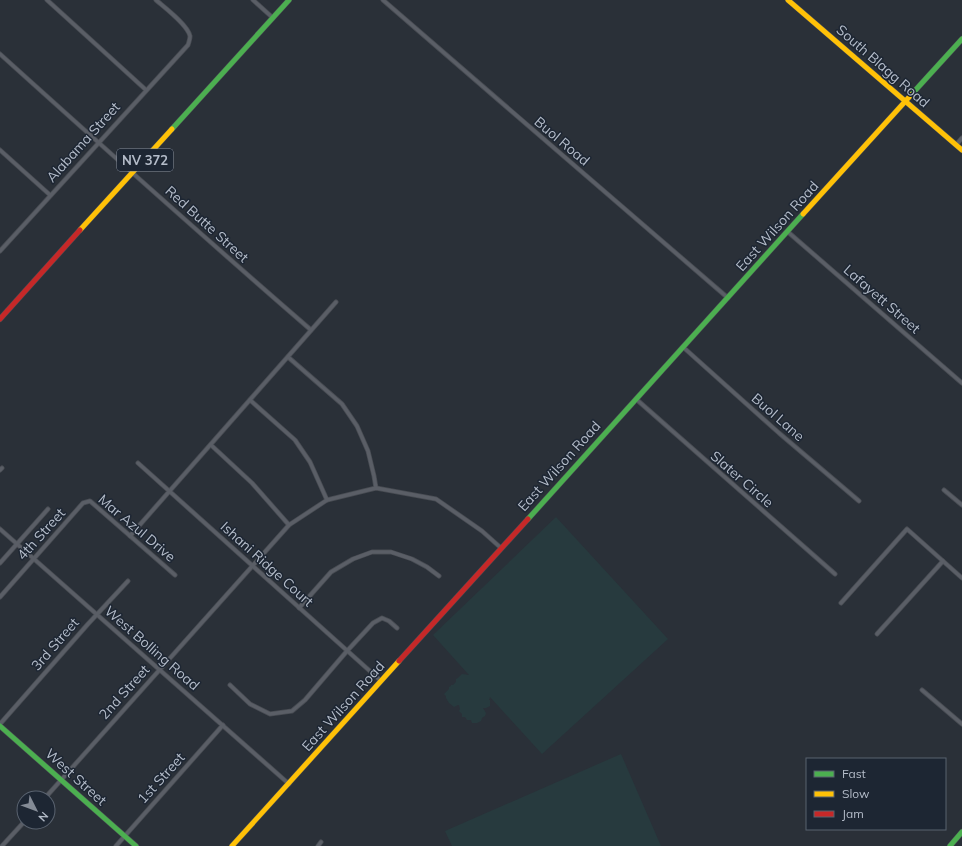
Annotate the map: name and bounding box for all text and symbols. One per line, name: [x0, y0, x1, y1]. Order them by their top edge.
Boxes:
street label: South Blagg Road: [833, 21, 933, 111]
street label: Alabama Street: [42, 98, 124, 186]
street label: Buol Road: [531, 113, 593, 169]
road number: NV 372: [117, 149, 173, 171]
street label: East Wilson Road: [732, 177, 822, 275]
street label: Red Butte Street: [161, 182, 253, 266]
street label: Lafayett Street: [840, 261, 924, 337]
street label: Buol Lane: [748, 389, 808, 445]
street label: East Wilson Road: [514, 417, 604, 515]
street label: Slater Circle: [707, 447, 777, 511]
street label: Mar Azul Drive: [95, 490, 179, 566]
street label: 4th Street: [13, 504, 69, 564]
street label: Ishani Ridge Court: [217, 517, 317, 611]
street label: West Bolling Road: [101, 602, 203, 694]
street label: 3rd Street: [27, 614, 83, 674]
street label: East Wilson Road: [298, 657, 388, 755]
street label: 2nd Street: [95, 661, 153, 723]
street label: West Street: [42, 745, 111, 809]
street label: 1st Street: [133, 749, 189, 807]
legend: [806, 758, 946, 830]
text: Fast: [842, 766, 866, 781]
text: Slow: [842, 786, 870, 801]
north arrow: [16, 790, 56, 830]
text: Jam: [842, 806, 864, 821]
text: N: [35, 809, 51, 824]

